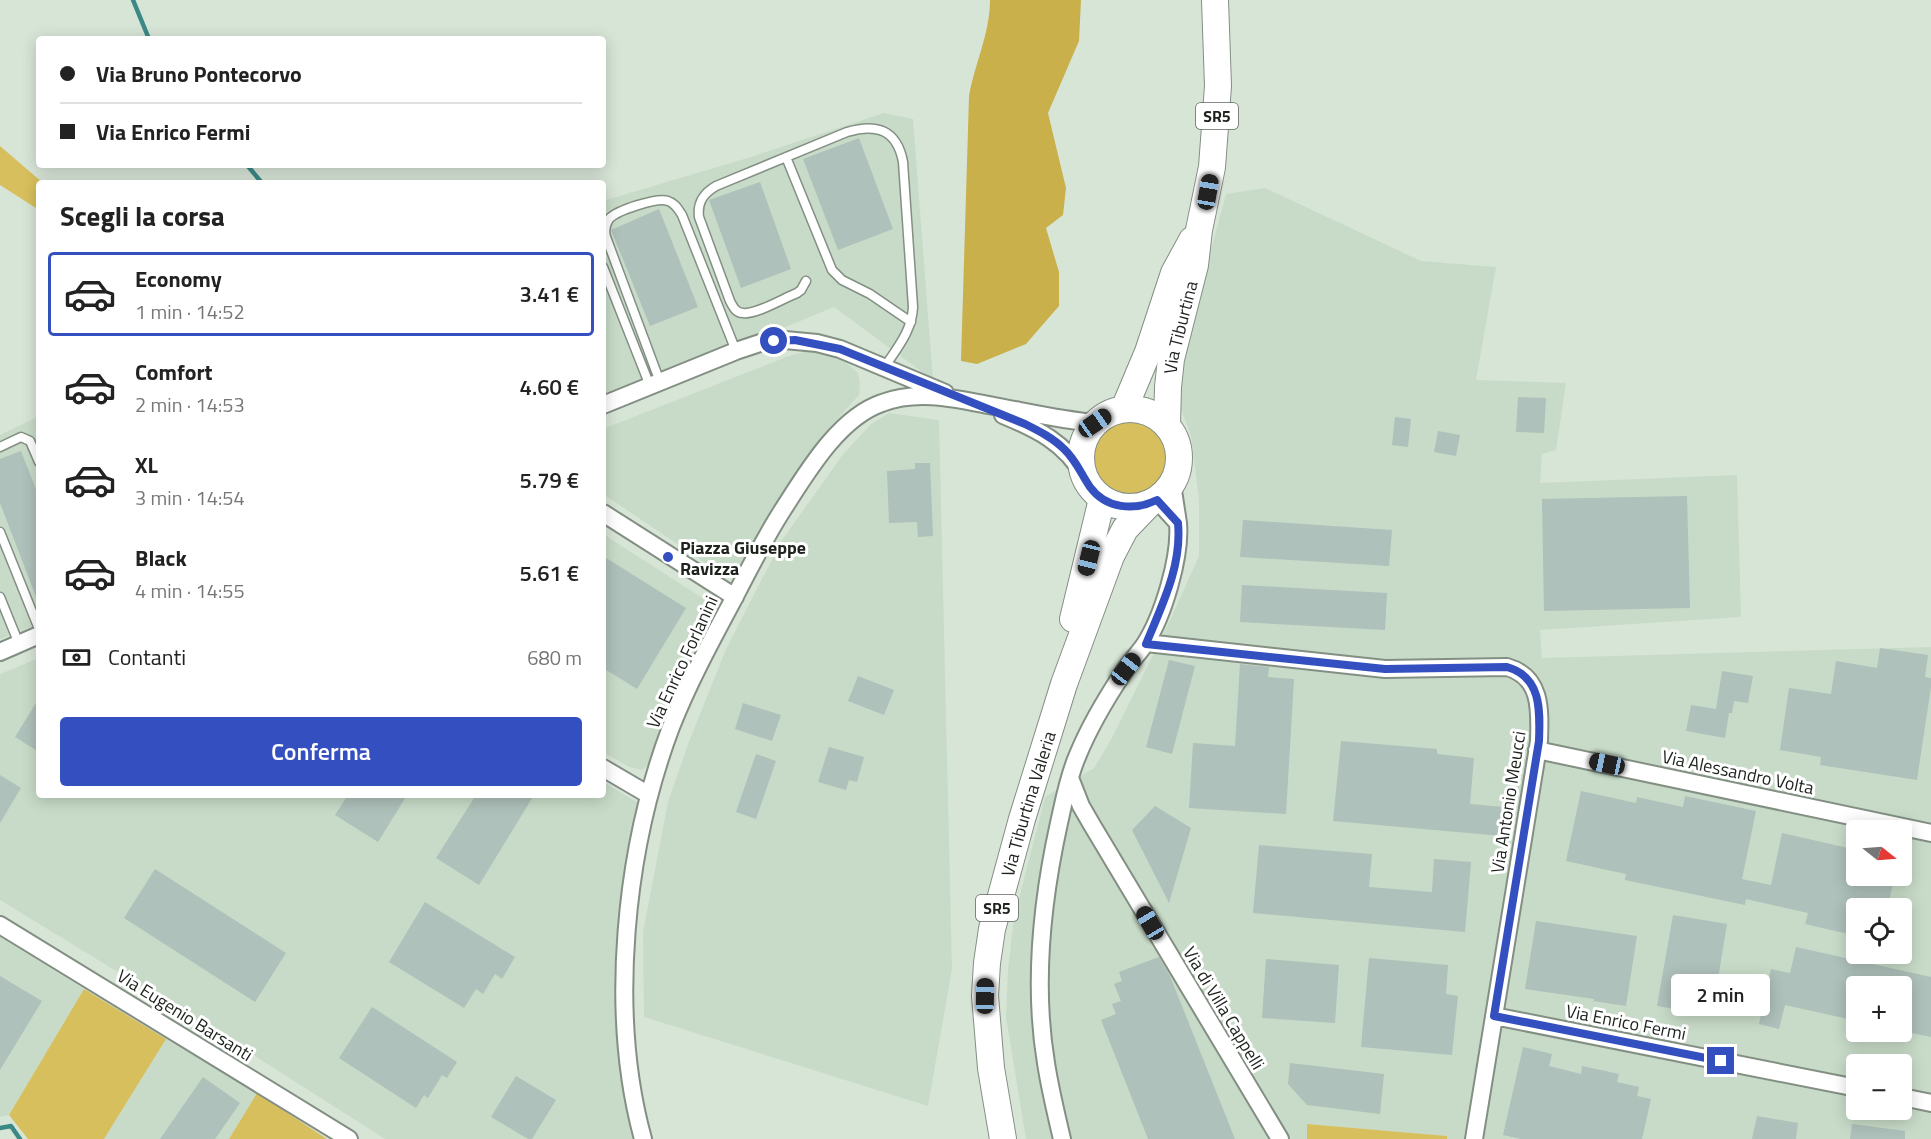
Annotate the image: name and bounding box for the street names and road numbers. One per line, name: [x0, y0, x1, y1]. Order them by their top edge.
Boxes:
road number: SR5: [1196, 103, 1238, 129]
street label: Via Tiburtina: [1156, 278, 1204, 375]
street label: Via Enrico Forlanini: [639, 591, 725, 733]
street label: Via Tiburtina Valeria: [993, 728, 1062, 879]
street label: Via Antonio Meucci: [1483, 729, 1533, 875]
street label: Via Alessandro Volta: [1660, 743, 1816, 801]
road number: SR5: [976, 895, 1018, 921]
street label: Via di Villa Cappelli: [1176, 941, 1272, 1075]
street label: Via Eugenio Barsanti: [112, 962, 258, 1068]
street label: Via Enrico Fermi: [1564, 997, 1688, 1047]

